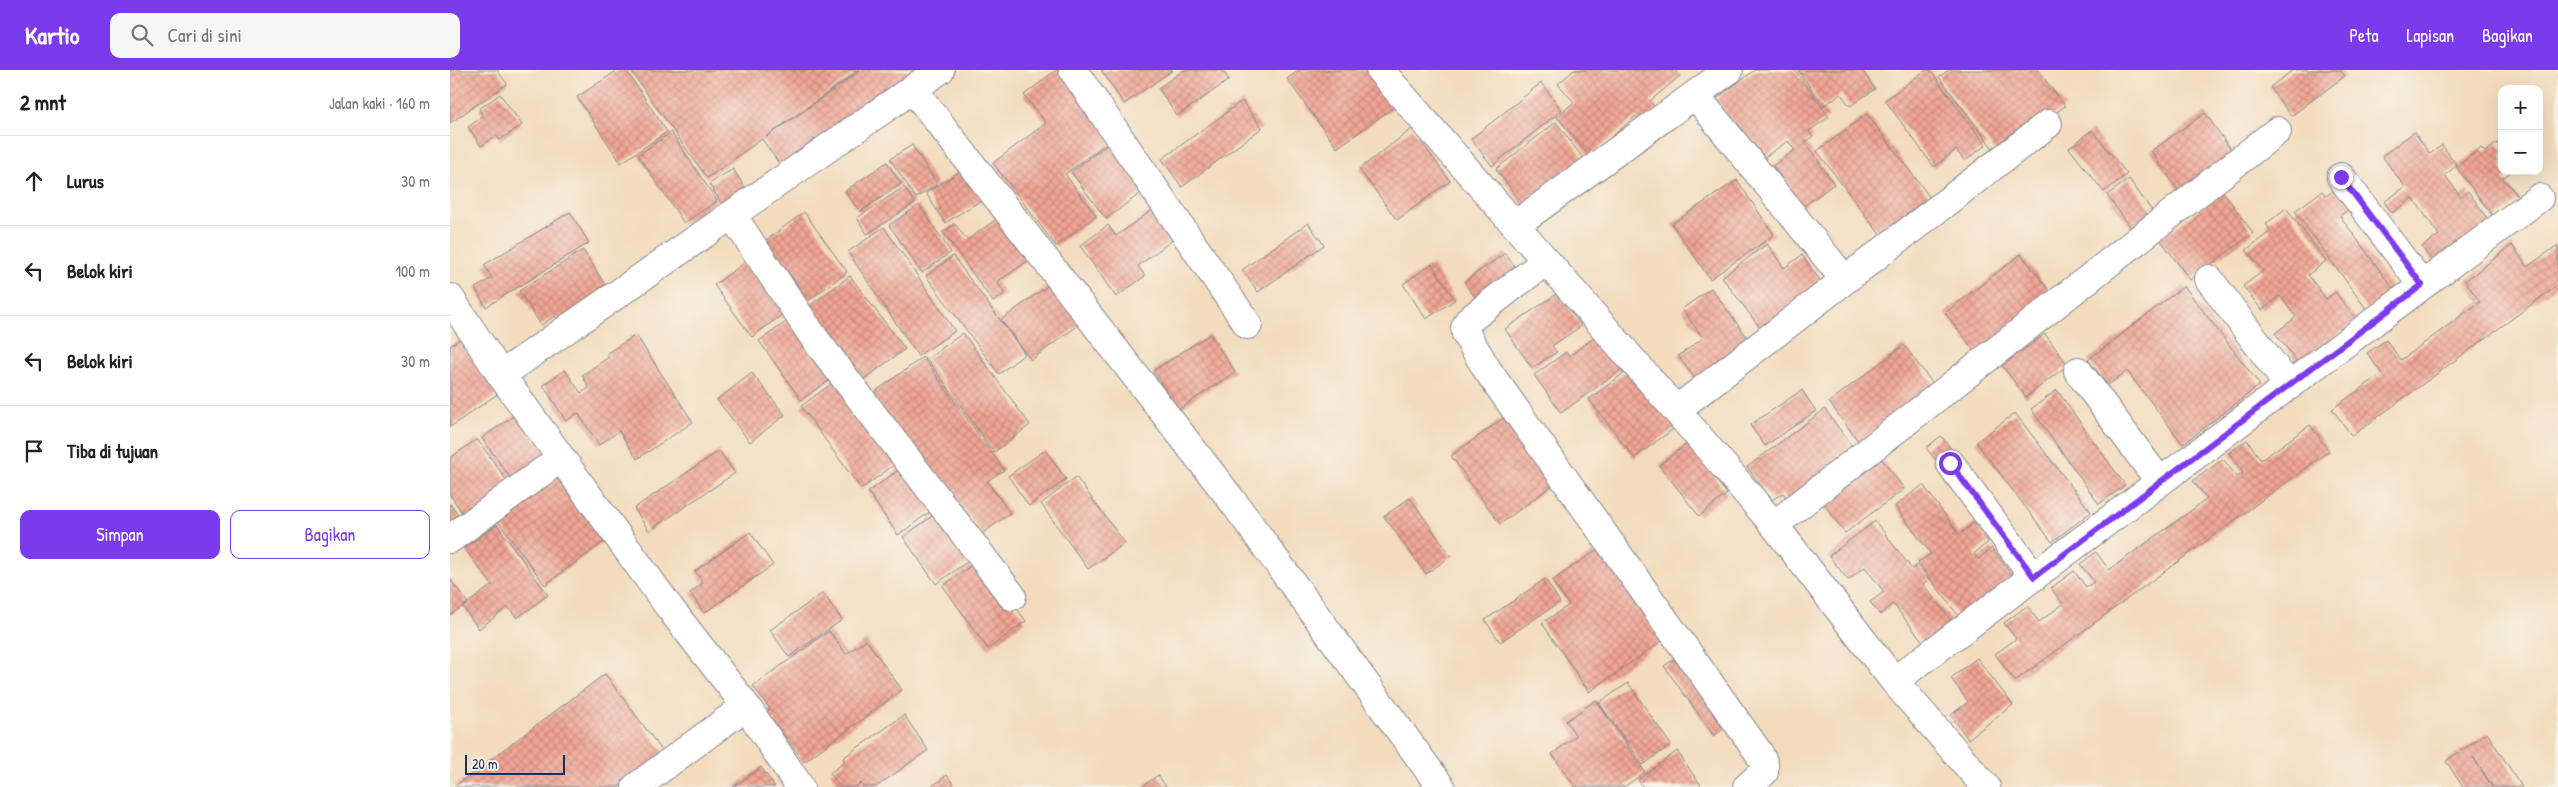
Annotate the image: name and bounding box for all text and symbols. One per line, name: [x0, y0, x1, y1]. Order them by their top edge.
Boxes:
search box: [110, 13, 460, 58]
text: Kartio: [25, 19, 80, 51]
icon: search: [128, 21, 156, 49]
text: Cari di sini: [168, 22, 242, 48]
text: Peta: [2349, 23, 2378, 48]
text: Lapisan: [2406, 23, 2454, 48]
text: Bagikan: [2482, 23, 2533, 48]
map controls: [2498, 85, 2543, 175]
button: +: [2498, 85, 2543, 130]
text: 2 mnt: [20, 88, 66, 117]
text: Jalan kaki · 160 m: [329, 92, 430, 114]
button: −: [2498, 130, 2543, 175]
route end: [2330, 166, 2353, 189]
icon: ahead: [20, 167, 48, 195]
text: Lurus: [67, 168, 104, 194]
text: 30 m: [401, 170, 430, 192]
icon: left: [20, 257, 48, 285]
text: Belok kiri: [67, 258, 133, 284]
text: 100 m: [395, 260, 430, 282]
icon: left: [20, 347, 48, 375]
text: Belok kiri: [67, 348, 133, 374]
text: 30 m: [401, 350, 430, 372]
icon: arrive: [20, 437, 48, 465]
text: Tiba di tujuan: [67, 438, 158, 464]
route start: [1939, 452, 1962, 475]
button: Simpan: [20, 510, 220, 559]
button: Bagikan: [230, 510, 430, 559]
scale bar: [465, 752, 565, 775]
text: 20 m: [472, 754, 498, 773]

